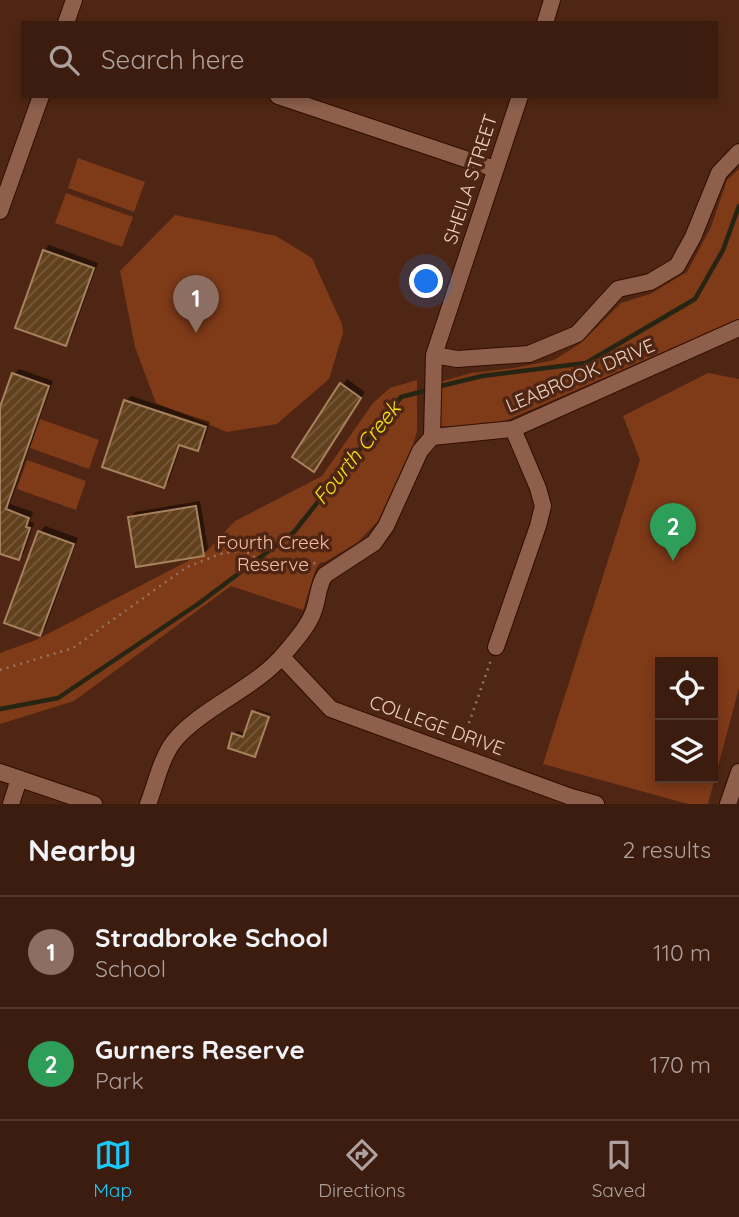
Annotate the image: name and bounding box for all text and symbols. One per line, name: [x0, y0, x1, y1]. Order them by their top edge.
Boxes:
search box: [21, 21, 718, 98]
icon: search: [45, 41, 83, 79]
text: Search here: [101, 43, 245, 76]
street label: SHEILA STREET: [438, 111, 502, 247]
your location: [409, 264, 443, 298]
pin: 1: [173, 275, 219, 333]
street label: LEABROOK DRIVE: [502, 333, 658, 417]
water label: Fourth Creek: [307, 394, 407, 509]
pin: 2: [650, 503, 696, 561]
park label: Fourth Creek Reserve: [216, 530, 330, 576]
map controls: [655, 657, 718, 783]
button: locate: [655, 657, 718, 720]
street label: COLLEGE DRIVE: [366, 689, 508, 761]
button: layers: [655, 720, 718, 783]
text: Nearby: [28, 831, 136, 869]
text: 2 results: [622, 835, 711, 864]
text: Stradbroke School: [95, 921, 329, 954]
text: 1: [47, 938, 55, 967]
text: 110 m: [653, 938, 711, 967]
text: School: [95, 954, 166, 983]
text: Gurners Reserve: [95, 1033, 305, 1066]
text: 2: [44, 1050, 58, 1079]
text: 170 m: [650, 1050, 711, 1079]
text: Park: [95, 1066, 144, 1095]
tab: Map: [93, 1136, 132, 1202]
tab: Directions: [318, 1136, 405, 1202]
tab: Saved: [592, 1136, 646, 1202]

